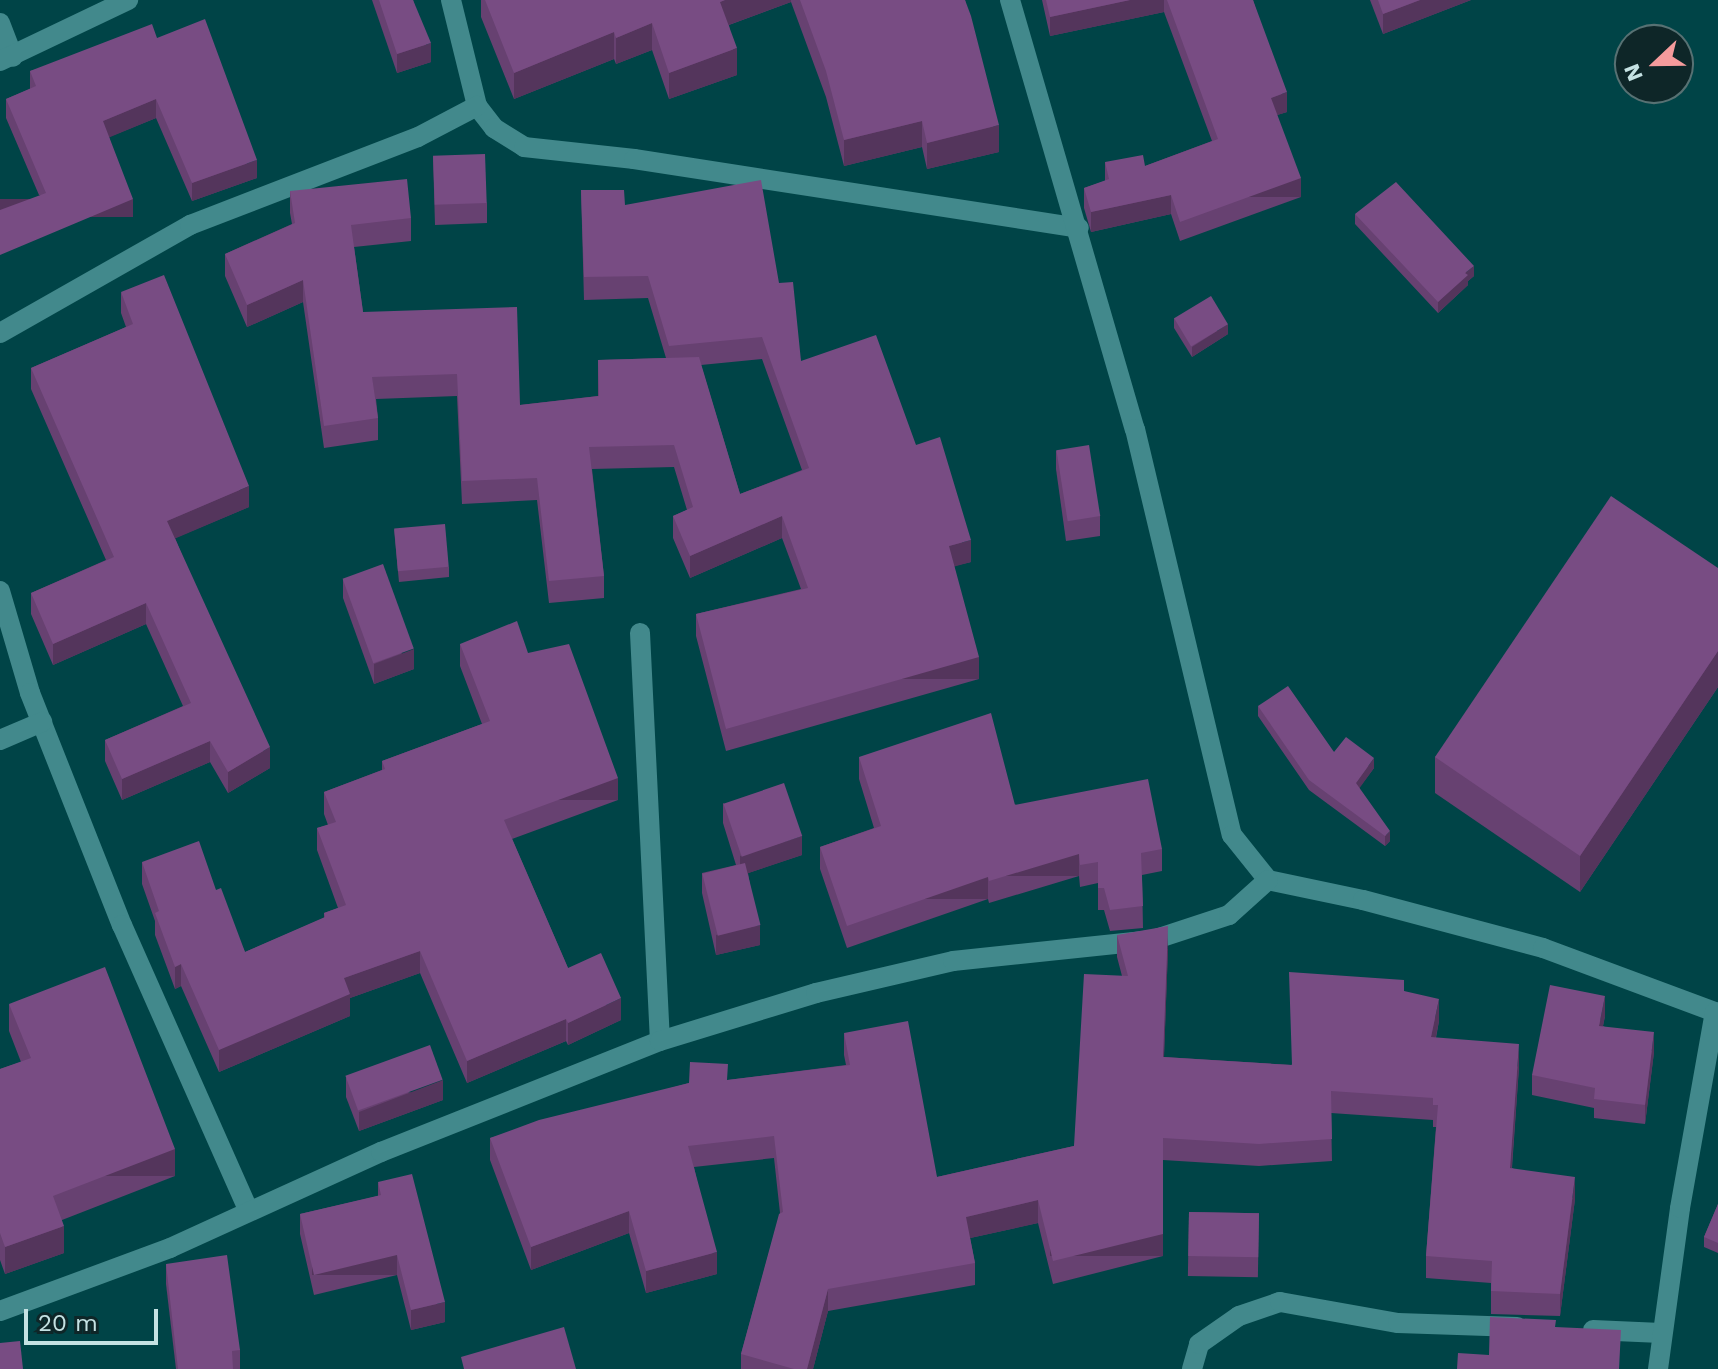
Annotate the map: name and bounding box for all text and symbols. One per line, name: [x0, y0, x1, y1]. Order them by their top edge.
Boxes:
north arrow: [1614, 24, 1694, 104]
text: N: [1618, 60, 1648, 85]
scale bar: [28, 1293, 162, 1343]
text: 20 m: [38, 1309, 98, 1337]

